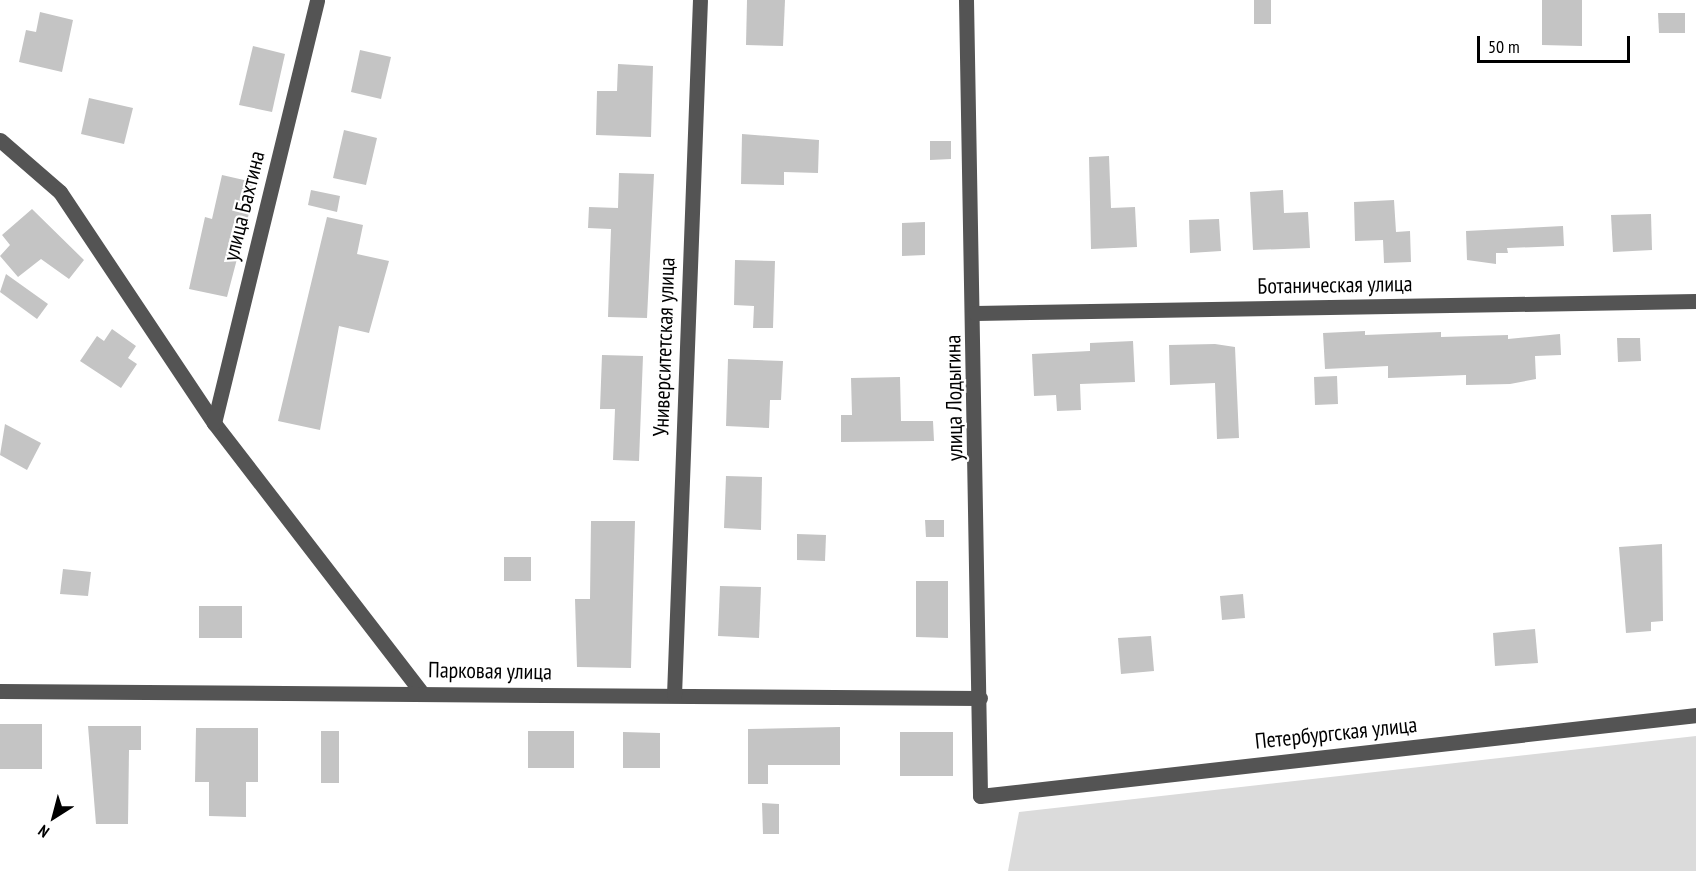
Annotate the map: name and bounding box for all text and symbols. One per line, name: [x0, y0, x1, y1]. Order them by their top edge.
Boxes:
scale bar: [1480, 24, 1633, 62]
text: 50 m: [1488, 35, 1520, 58]
street label: улица Бахтина: [218, 148, 270, 264]
street label: Университетская улица: [648, 257, 680, 437]
street label: Ботаническая улица: [1257, 270, 1413, 300]
street label: улица Лодыгина: [940, 335, 968, 461]
street label: Парковая улица: [428, 657, 552, 685]
street label: Петербургская улица: [1254, 711, 1418, 755]
north arrow: [24, 787, 84, 847]
text: N: [34, 821, 53, 842]

